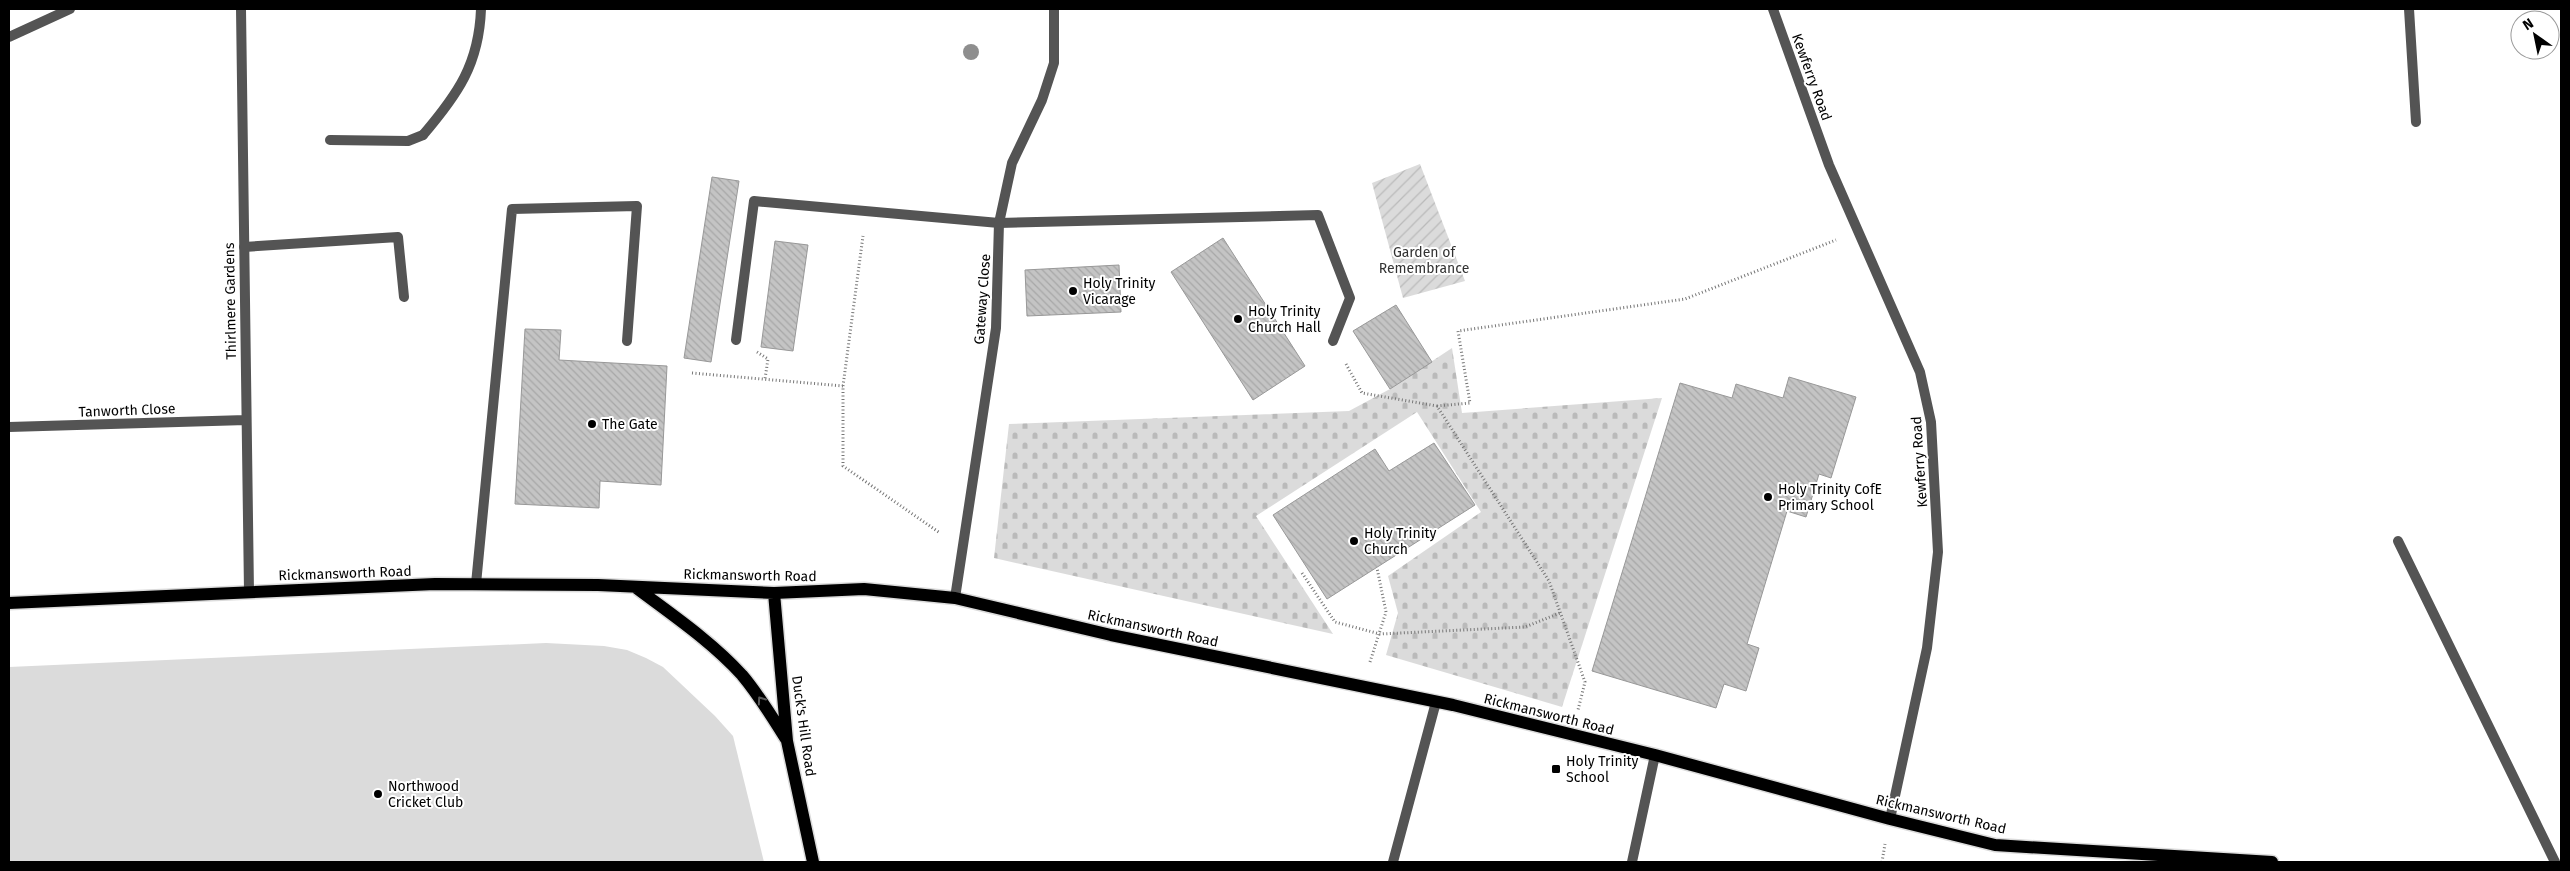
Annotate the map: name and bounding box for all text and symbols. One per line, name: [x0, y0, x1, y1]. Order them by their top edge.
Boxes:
north arrow: [2510, 10, 2560, 60]
text: N: [2520, 15, 2537, 34]
street label: Kewferry Road: [1788, 31, 1835, 123]
street label: Thirlmere Gardens: [221, 242, 240, 360]
park label: Garden of Remembrance: [1379, 244, 1469, 277]
street label: Gateway Close: [971, 253, 994, 345]
place label: Holy Trinity Vicarage: [1083, 275, 1156, 308]
marker: Holy Trinity Vicarage: [1067, 285, 1079, 297]
place label: Holy Trinity Church Hall: [1248, 303, 1321, 336]
marker: Holy Trinity Church Hall: [1232, 313, 1244, 325]
street label: Tanworth Close: [78, 400, 176, 421]
place label: The Gate: [602, 416, 658, 433]
street label: Kewferry Road: [1908, 416, 1931, 508]
marker: The Gate: [586, 418, 598, 430]
place label: Holy Trinity CofE Primary School: [1778, 481, 1882, 514]
marker: Holy Trinity CofE Primary School: [1762, 491, 1774, 503]
place label: Holy Trinity Church: [1364, 525, 1437, 558]
marker: Holy Trinity Church: [1348, 535, 1360, 547]
street label: Rickmansworth Road: [278, 563, 412, 584]
street label: Rickmansworth Road: [683, 566, 817, 585]
street label: Rickmansworth Road: [1086, 606, 1220, 651]
street label: Duck's Hill Road: [788, 674, 819, 778]
street label: Rickmansworth Road: [1482, 690, 1616, 739]
one-way arrow: [758, 696, 767, 706]
place label: Holy Trinity School: [1566, 753, 1639, 786]
marker: Holy Trinity School: [1550, 763, 1562, 775]
place label: Northwood Cricket Club: [388, 778, 463, 811]
marker: Northwood Cricket Club: [372, 788, 384, 800]
street label: Rickmansworth Road: [1874, 791, 2008, 838]

